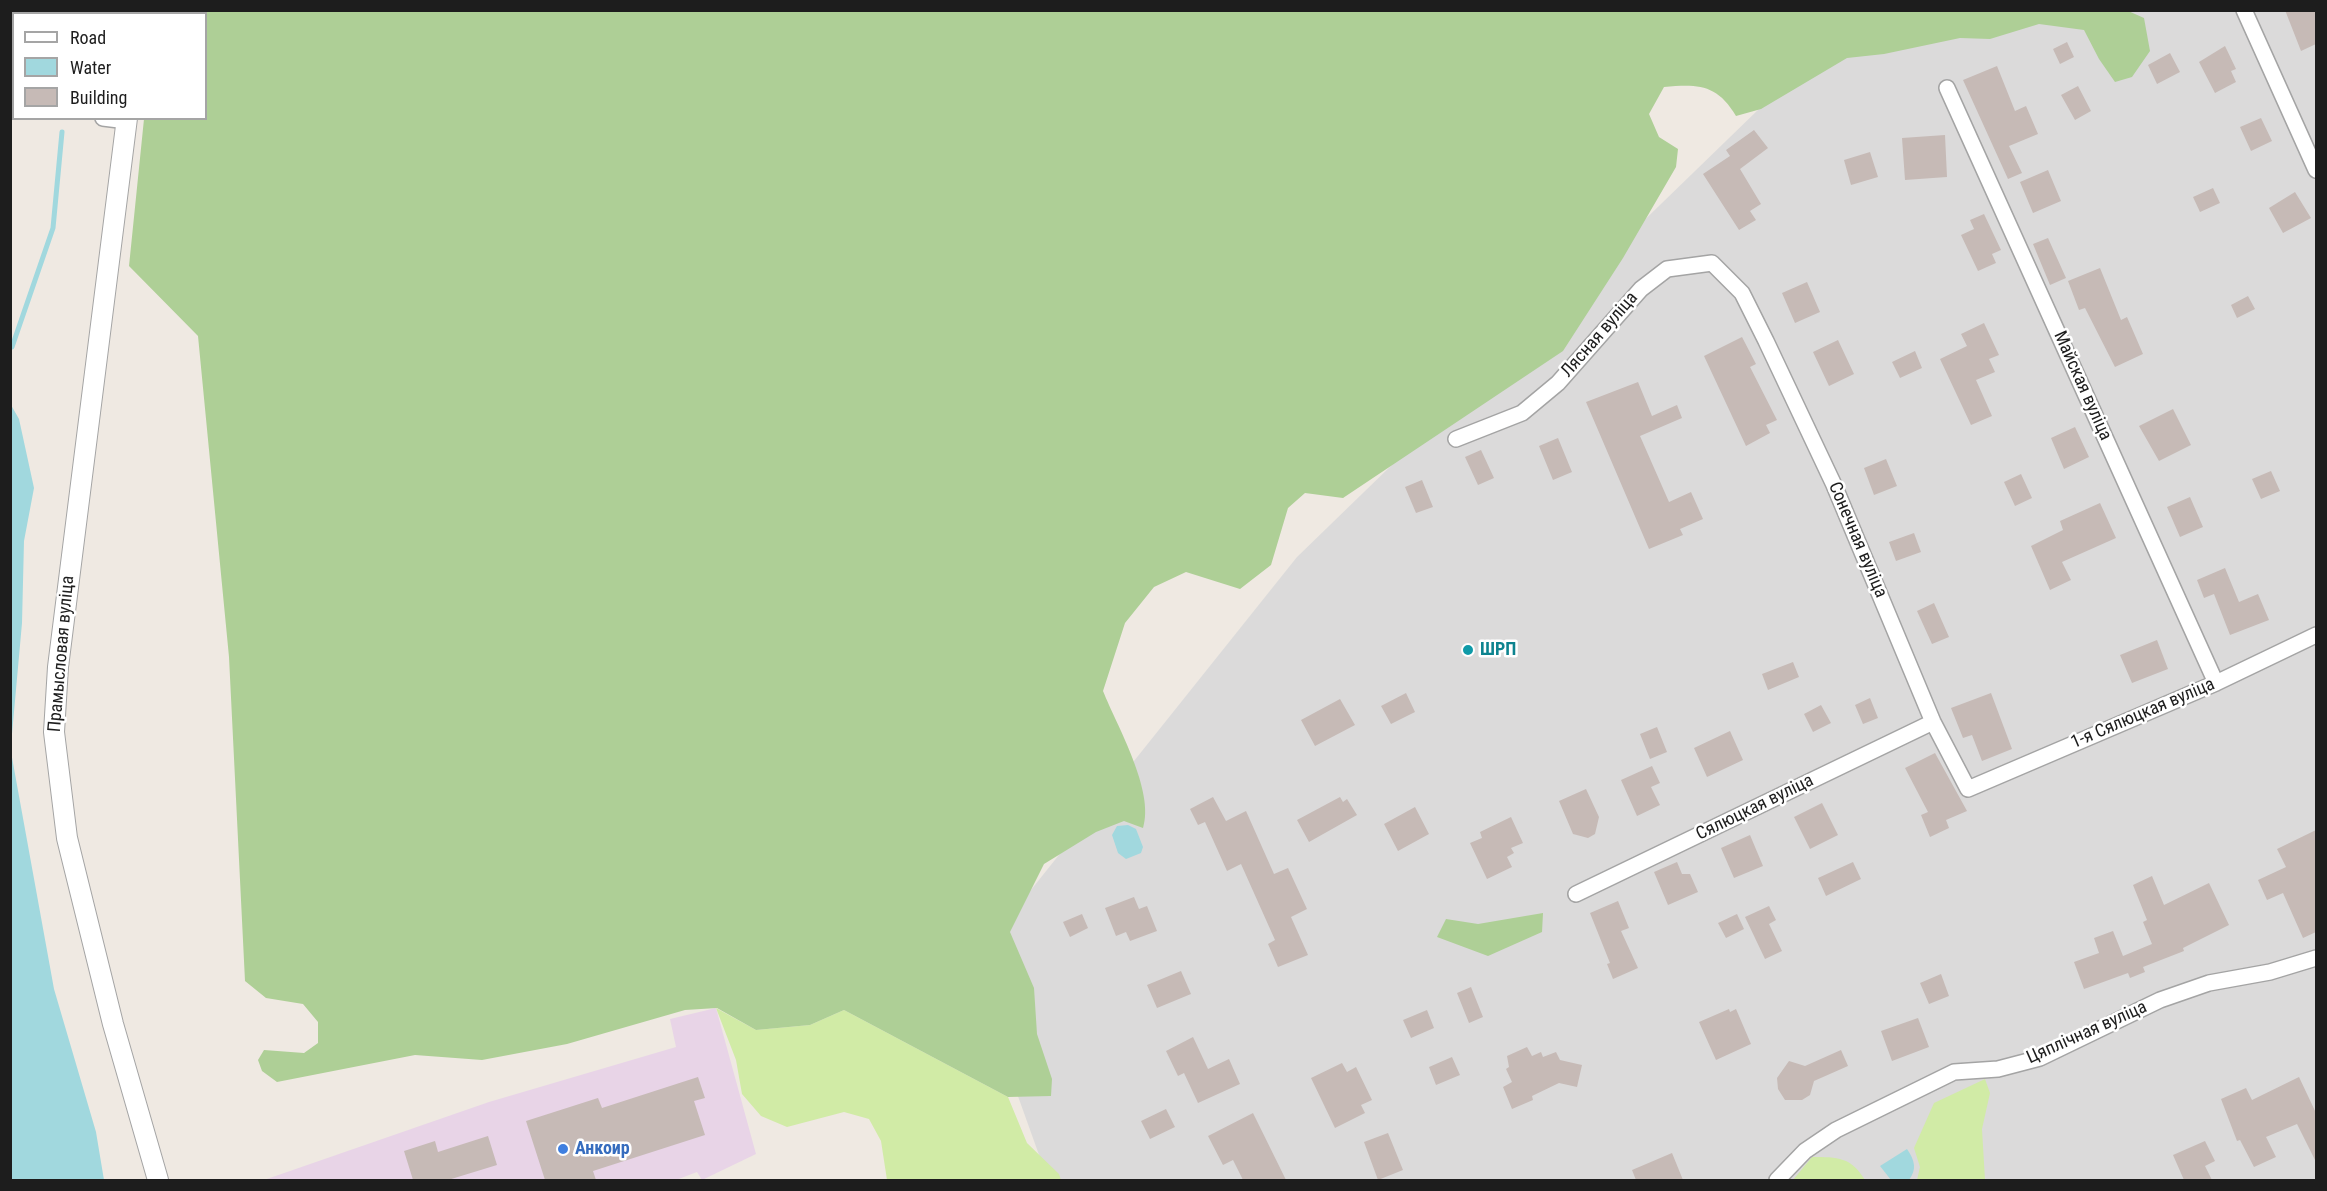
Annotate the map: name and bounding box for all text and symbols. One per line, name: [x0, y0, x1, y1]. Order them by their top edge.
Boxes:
legend: [12, 12, 207, 120]
text: Road: [70, 27, 106, 48]
text: Water: [70, 57, 111, 78]
text: Building: [70, 87, 127, 108]
street label: Лясная вуліца: [1557, 288, 1643, 382]
street label: Майская вуліца: [2048, 328, 2116, 444]
street label: Сонечная вуліца: [1823, 479, 1891, 601]
street label: Прамысловая вуліца: [44, 575, 80, 733]
place label: ШРП: [1480, 639, 1516, 661]
marker: ШРП: [1461, 643, 1475, 657]
street label: 1-я Сялюцкая вуліца: [2068, 674, 2218, 754]
street label: Сялюцкая вуліца: [1693, 770, 1817, 846]
street label: Цяплічная вуліца: [2024, 997, 2150, 1069]
place label: Анкоир: [575, 1138, 630, 1160]
marker: Анкоир: [556, 1142, 570, 1156]

